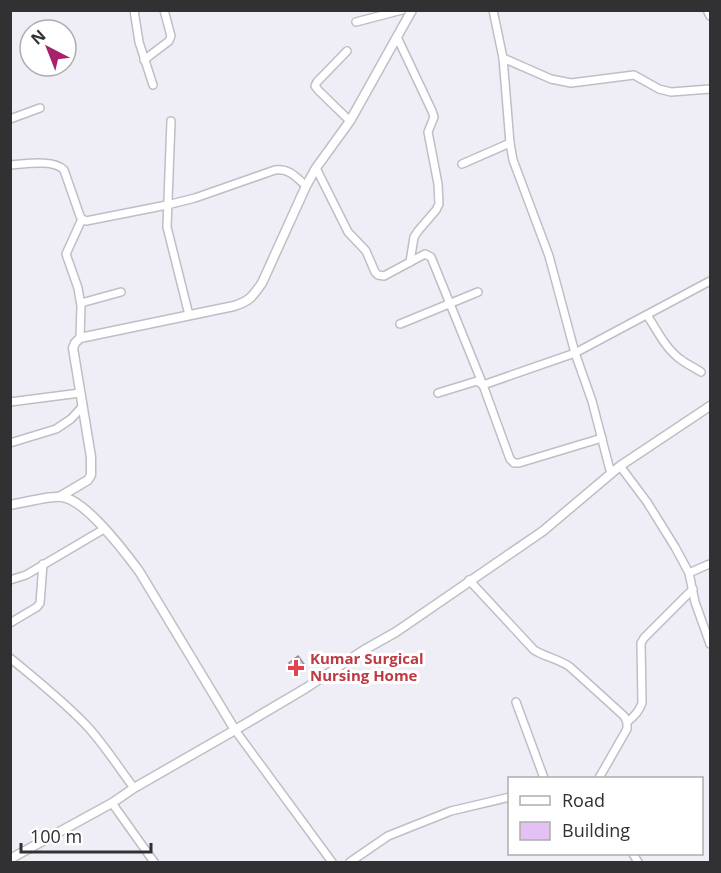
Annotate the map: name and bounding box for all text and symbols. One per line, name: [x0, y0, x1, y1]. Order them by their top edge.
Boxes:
north arrow: [18, 18, 78, 78]
text: N: [26, 24, 50, 49]
place label: Kumar Surgical Nursing Home: [310, 648, 424, 685]
marker: Kumar Surgical Nursing Home: [287, 659, 305, 677]
legend: [508, 777, 703, 855]
text: Road: [562, 788, 605, 812]
scale bar: [21, 816, 152, 854]
text: Building: [562, 818, 630, 842]
text: 100 m: [30, 824, 82, 848]

